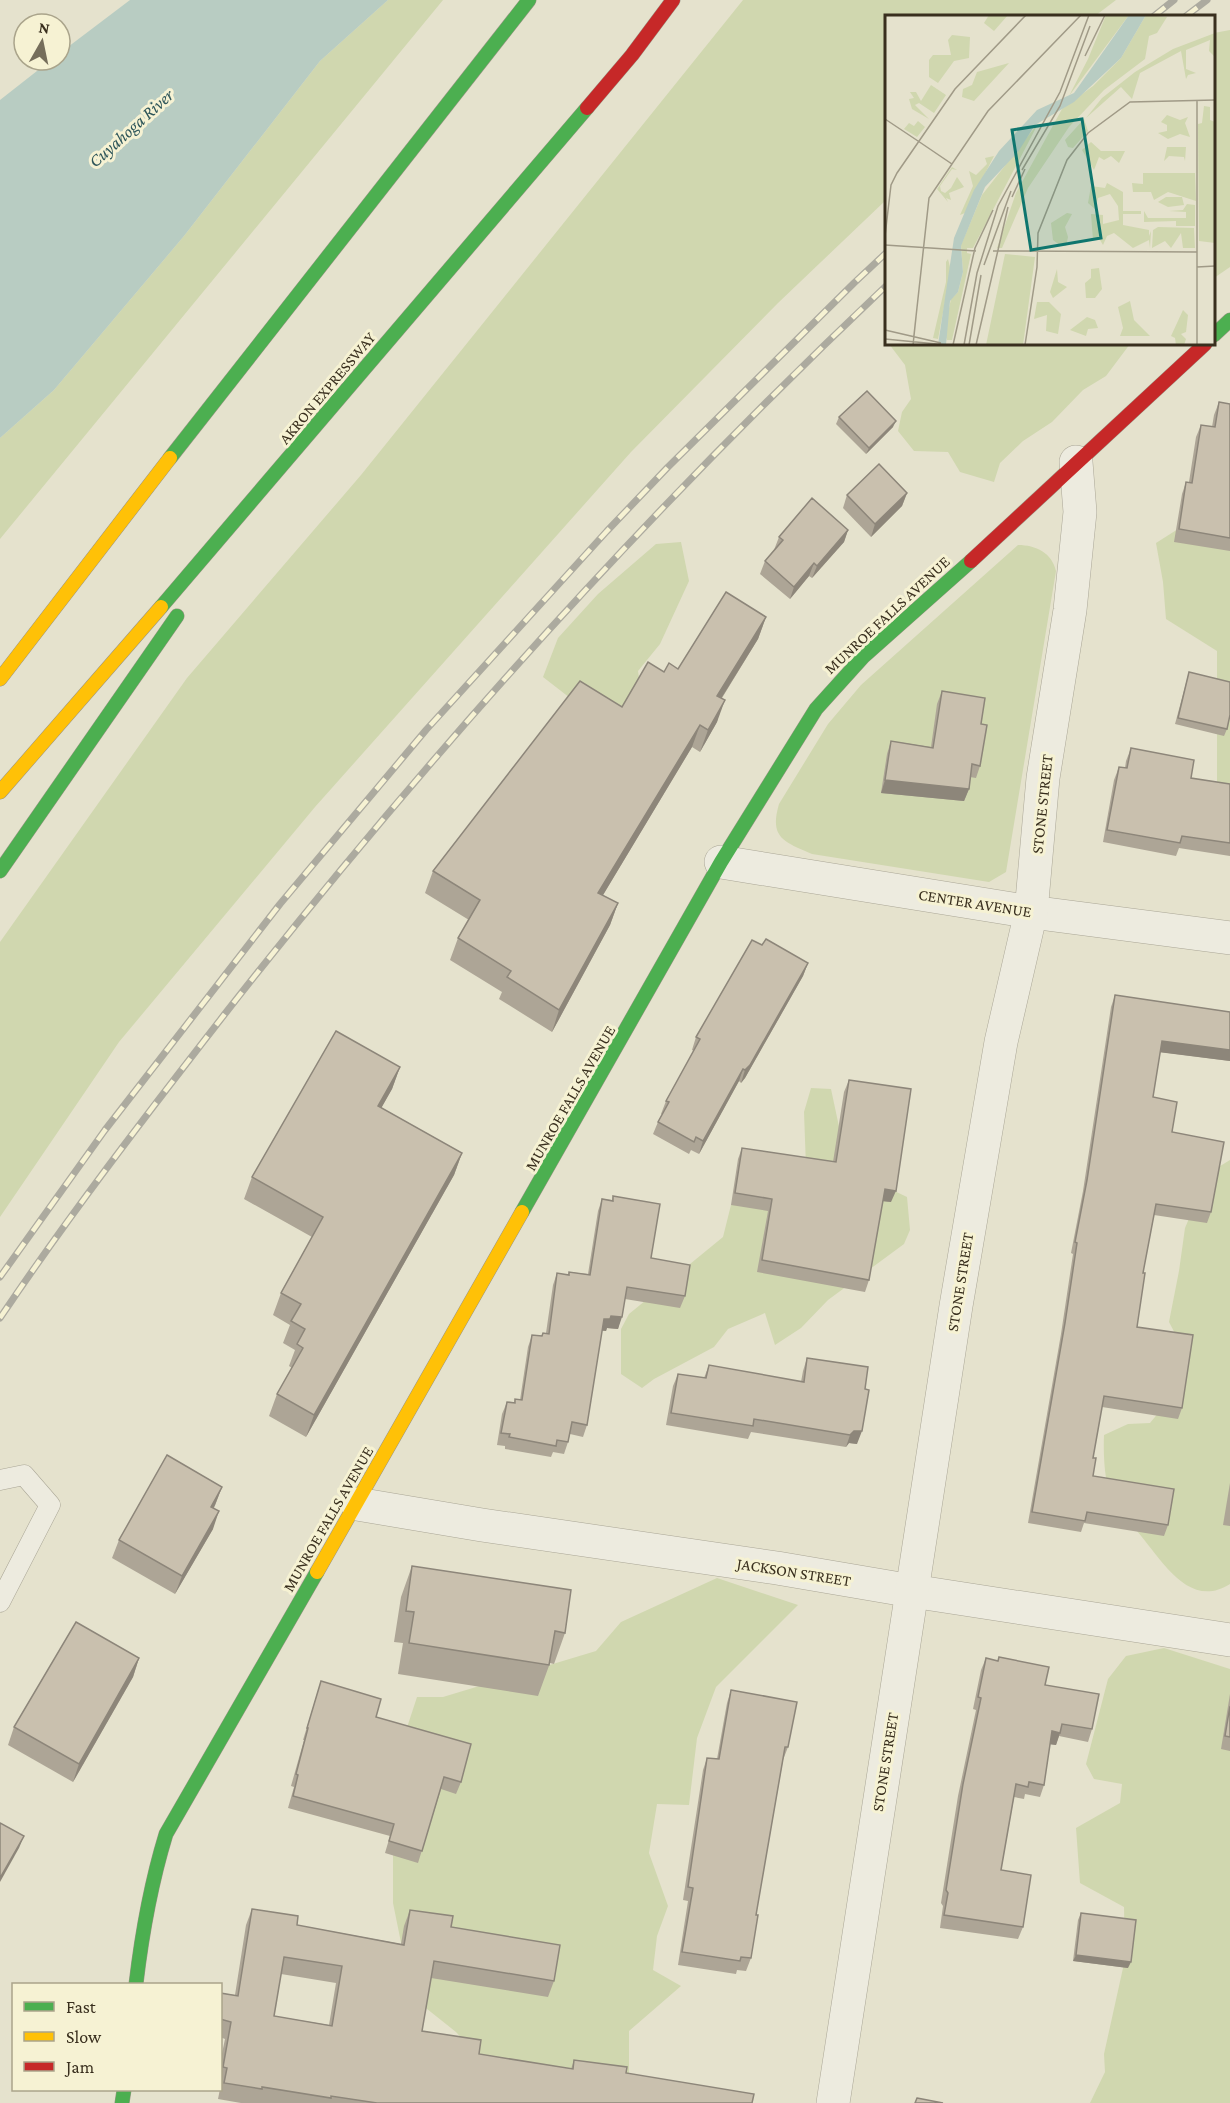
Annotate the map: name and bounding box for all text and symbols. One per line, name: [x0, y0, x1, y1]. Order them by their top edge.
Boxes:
north arrow: [12, 12, 72, 72]
inset map: [885, 15, 1215, 345]
text: N: [38, 18, 51, 37]
water label: Cuyahoga River: [85, 84, 178, 171]
street label: AKRON EXPRESSWAY: [275, 328, 379, 447]
street label: MUNROE FALLS AVENUE: [821, 552, 953, 677]
street label: STONE STREET: [1028, 753, 1056, 855]
street label: CENTER AVENUE: [917, 886, 1033, 920]
street label: MUNROE FALLS AVENUE: [522, 1022, 619, 1173]
street label: STONE STREET: [944, 1231, 976, 1333]
street label: MUNROE FALLS AVENUE: [280, 1443, 377, 1594]
street label: JACKSON STREET: [734, 1554, 852, 1590]
street label: STONE STREET: [869, 1711, 901, 1813]
legend: [12, 1983, 222, 2091]
text: Fast: [66, 1997, 97, 2017]
text: Slow: [66, 2027, 102, 2047]
text: Jam: [64, 2057, 95, 2077]

